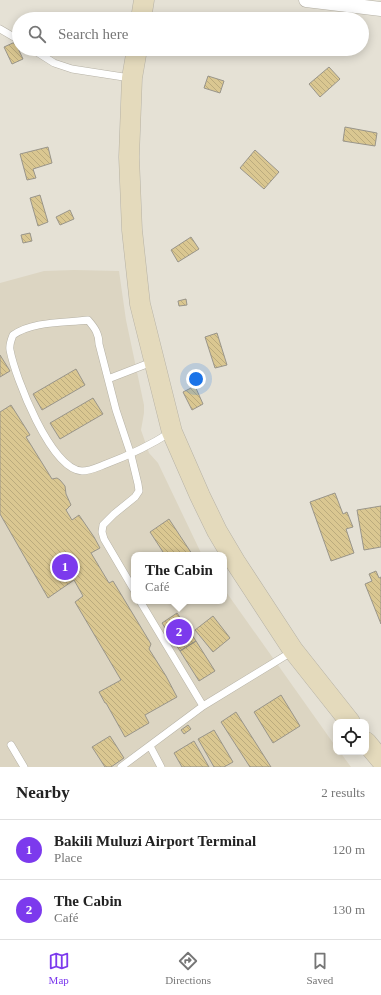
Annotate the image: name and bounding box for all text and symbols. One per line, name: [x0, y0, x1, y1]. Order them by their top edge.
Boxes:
search box: [12, 12, 369, 56]
icon: search: [26, 23, 48, 45]
text: Search here: [58, 26, 128, 42]
your location: [186, 369, 206, 389]
pin: 1: [52, 552, 78, 582]
popup: [131, 552, 227, 604]
text: The Cabin: [145, 562, 213, 578]
text: Café: [145, 579, 170, 594]
pin: 2: [166, 617, 192, 647]
map controls: [333, 719, 369, 755]
button: locate: [333, 719, 369, 755]
text: Nearby: [16, 783, 70, 802]
text: 2 results: [321, 785, 365, 800]
text: Bakili Muluzi Airport Terminal: [54, 833, 256, 849]
text: 1: [26, 842, 32, 857]
text: 120 m: [332, 842, 365, 857]
text: Place: [54, 850, 82, 865]
text: The Cabin: [54, 893, 122, 909]
text: 2: [26, 902, 32, 917]
text: 130 m: [332, 902, 365, 917]
text: Café: [54, 910, 79, 925]
tab: Map: [48, 950, 70, 986]
tab: Directions: [165, 950, 211, 986]
tab: Saved: [306, 950, 333, 986]

